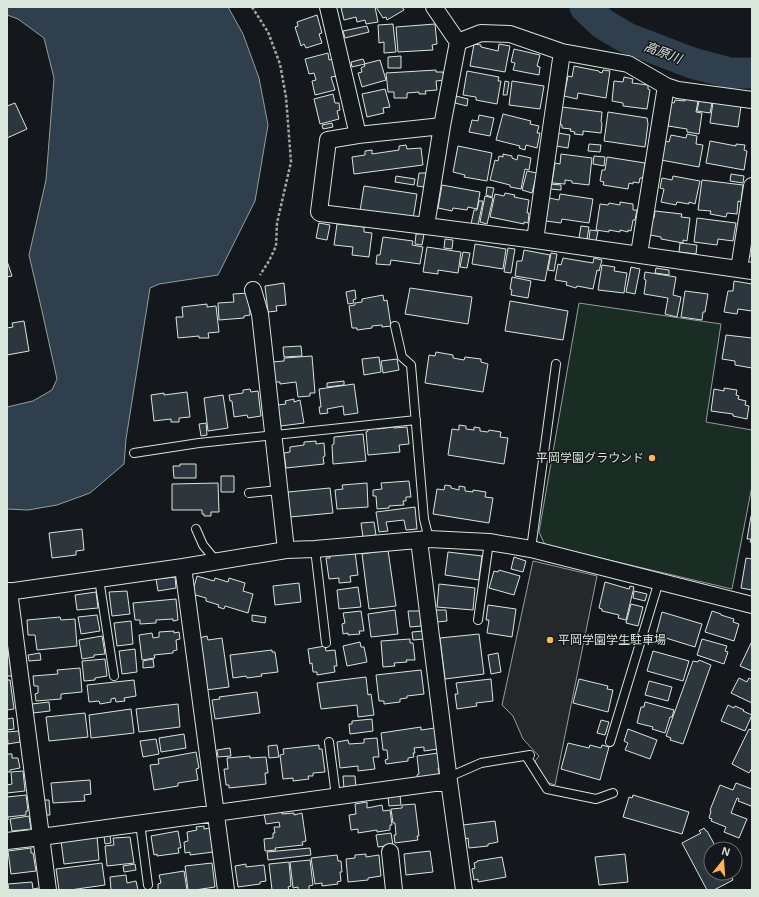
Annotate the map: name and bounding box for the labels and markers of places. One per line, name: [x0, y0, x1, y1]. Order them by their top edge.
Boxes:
place label: 平岡学園グラウンド: [536, 451, 644, 465]
marker: 平岡学園グラウンド: [647, 453, 657, 463]
place label: 平岡学園学生駐車場: [558, 633, 666, 647]
marker: 平岡学園学生駐車場: [545, 635, 555, 645]

